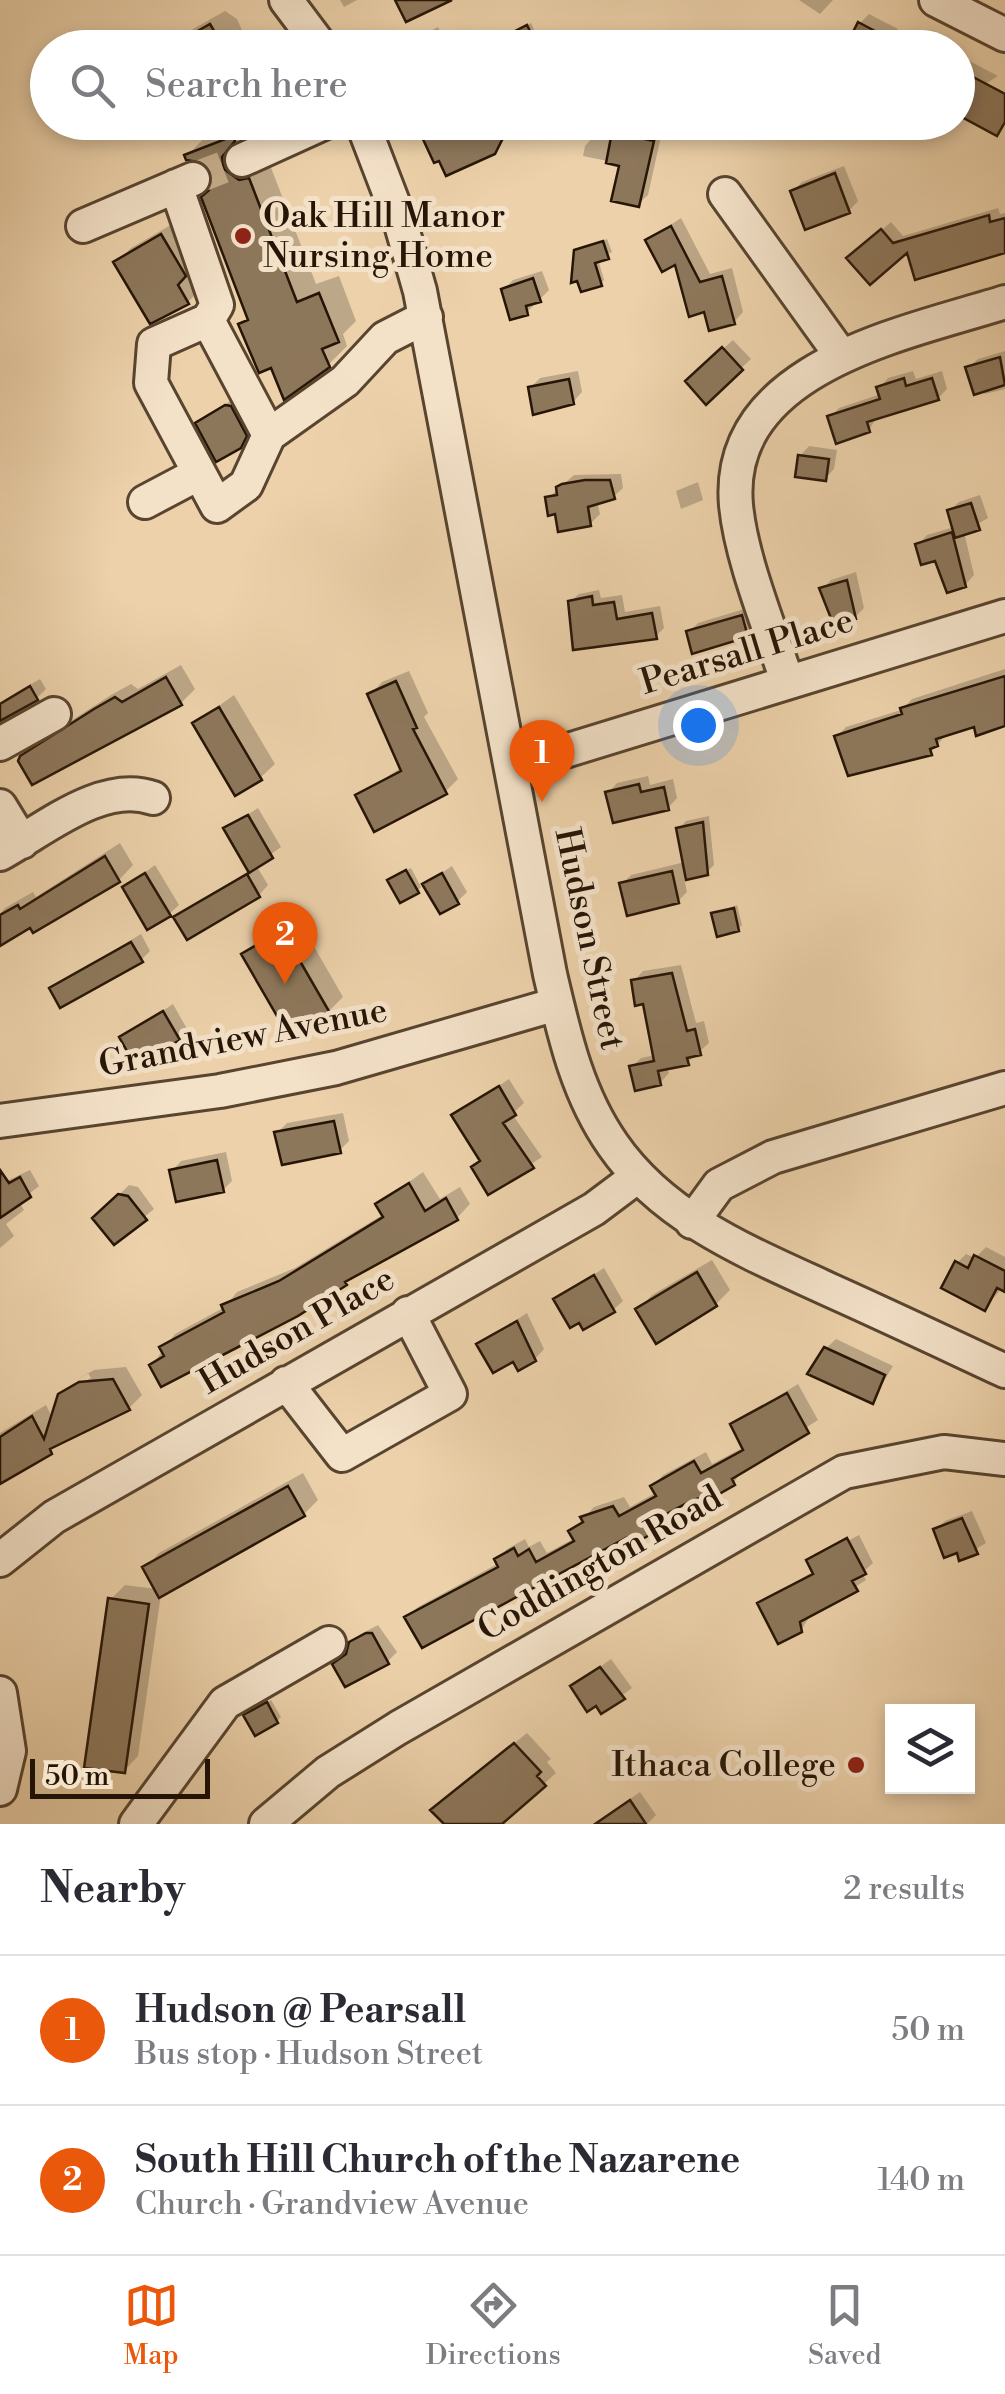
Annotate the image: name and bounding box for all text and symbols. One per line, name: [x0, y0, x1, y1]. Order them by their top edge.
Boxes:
search box: [30, 30, 975, 140]
icon: search: [65, 58, 120, 113]
text: Search here: [145, 62, 348, 109]
place label: Oak Hill Manor Nursing Home: [263, 195, 505, 278]
marker: Oak Hill Manor Nursing Home: [232, 225, 254, 247]
street label: Pearsall Place: [635, 599, 859, 705]
your location: [673, 700, 724, 751]
pin: 1: [510, 720, 574, 802]
street label: Hudson Street: [544, 824, 634, 1054]
pin: 2: [252, 902, 318, 984]
street label: Grandview Avenue: [95, 989, 391, 1087]
street label: Hudson Place: [192, 1258, 402, 1404]
street label: Coddington Road: [470, 1477, 730, 1651]
map controls: [885, 1704, 975, 1794]
button: layers: [885, 1704, 975, 1794]
place label: Ithaca College: [611, 1744, 836, 1787]
scale bar: [30, 1754, 210, 1798]
marker: Ithaca College: [845, 1754, 867, 1776]
text: 50 m: [45, 1759, 109, 1794]
text: Nearby: [40, 1863, 185, 1916]
text: 2 results: [843, 1869, 965, 1909]
text: Hudson @ Pearsall: [135, 1987, 466, 2034]
text: 1: [65, 2010, 80, 2050]
text: 50 m: [892, 2010, 965, 2050]
text: Bus stop · Hudson Street: [135, 2034, 483, 2074]
text: South Hill Church of the Nazarene: [135, 2137, 740, 2184]
text: 2: [62, 2160, 83, 2200]
text: 140 m: [878, 2160, 965, 2200]
text: Church · Grandview Avenue: [135, 2184, 529, 2224]
tab: Map: [124, 2278, 179, 2373]
tab: Directions: [426, 2278, 561, 2373]
tab: Saved: [808, 2278, 881, 2373]

